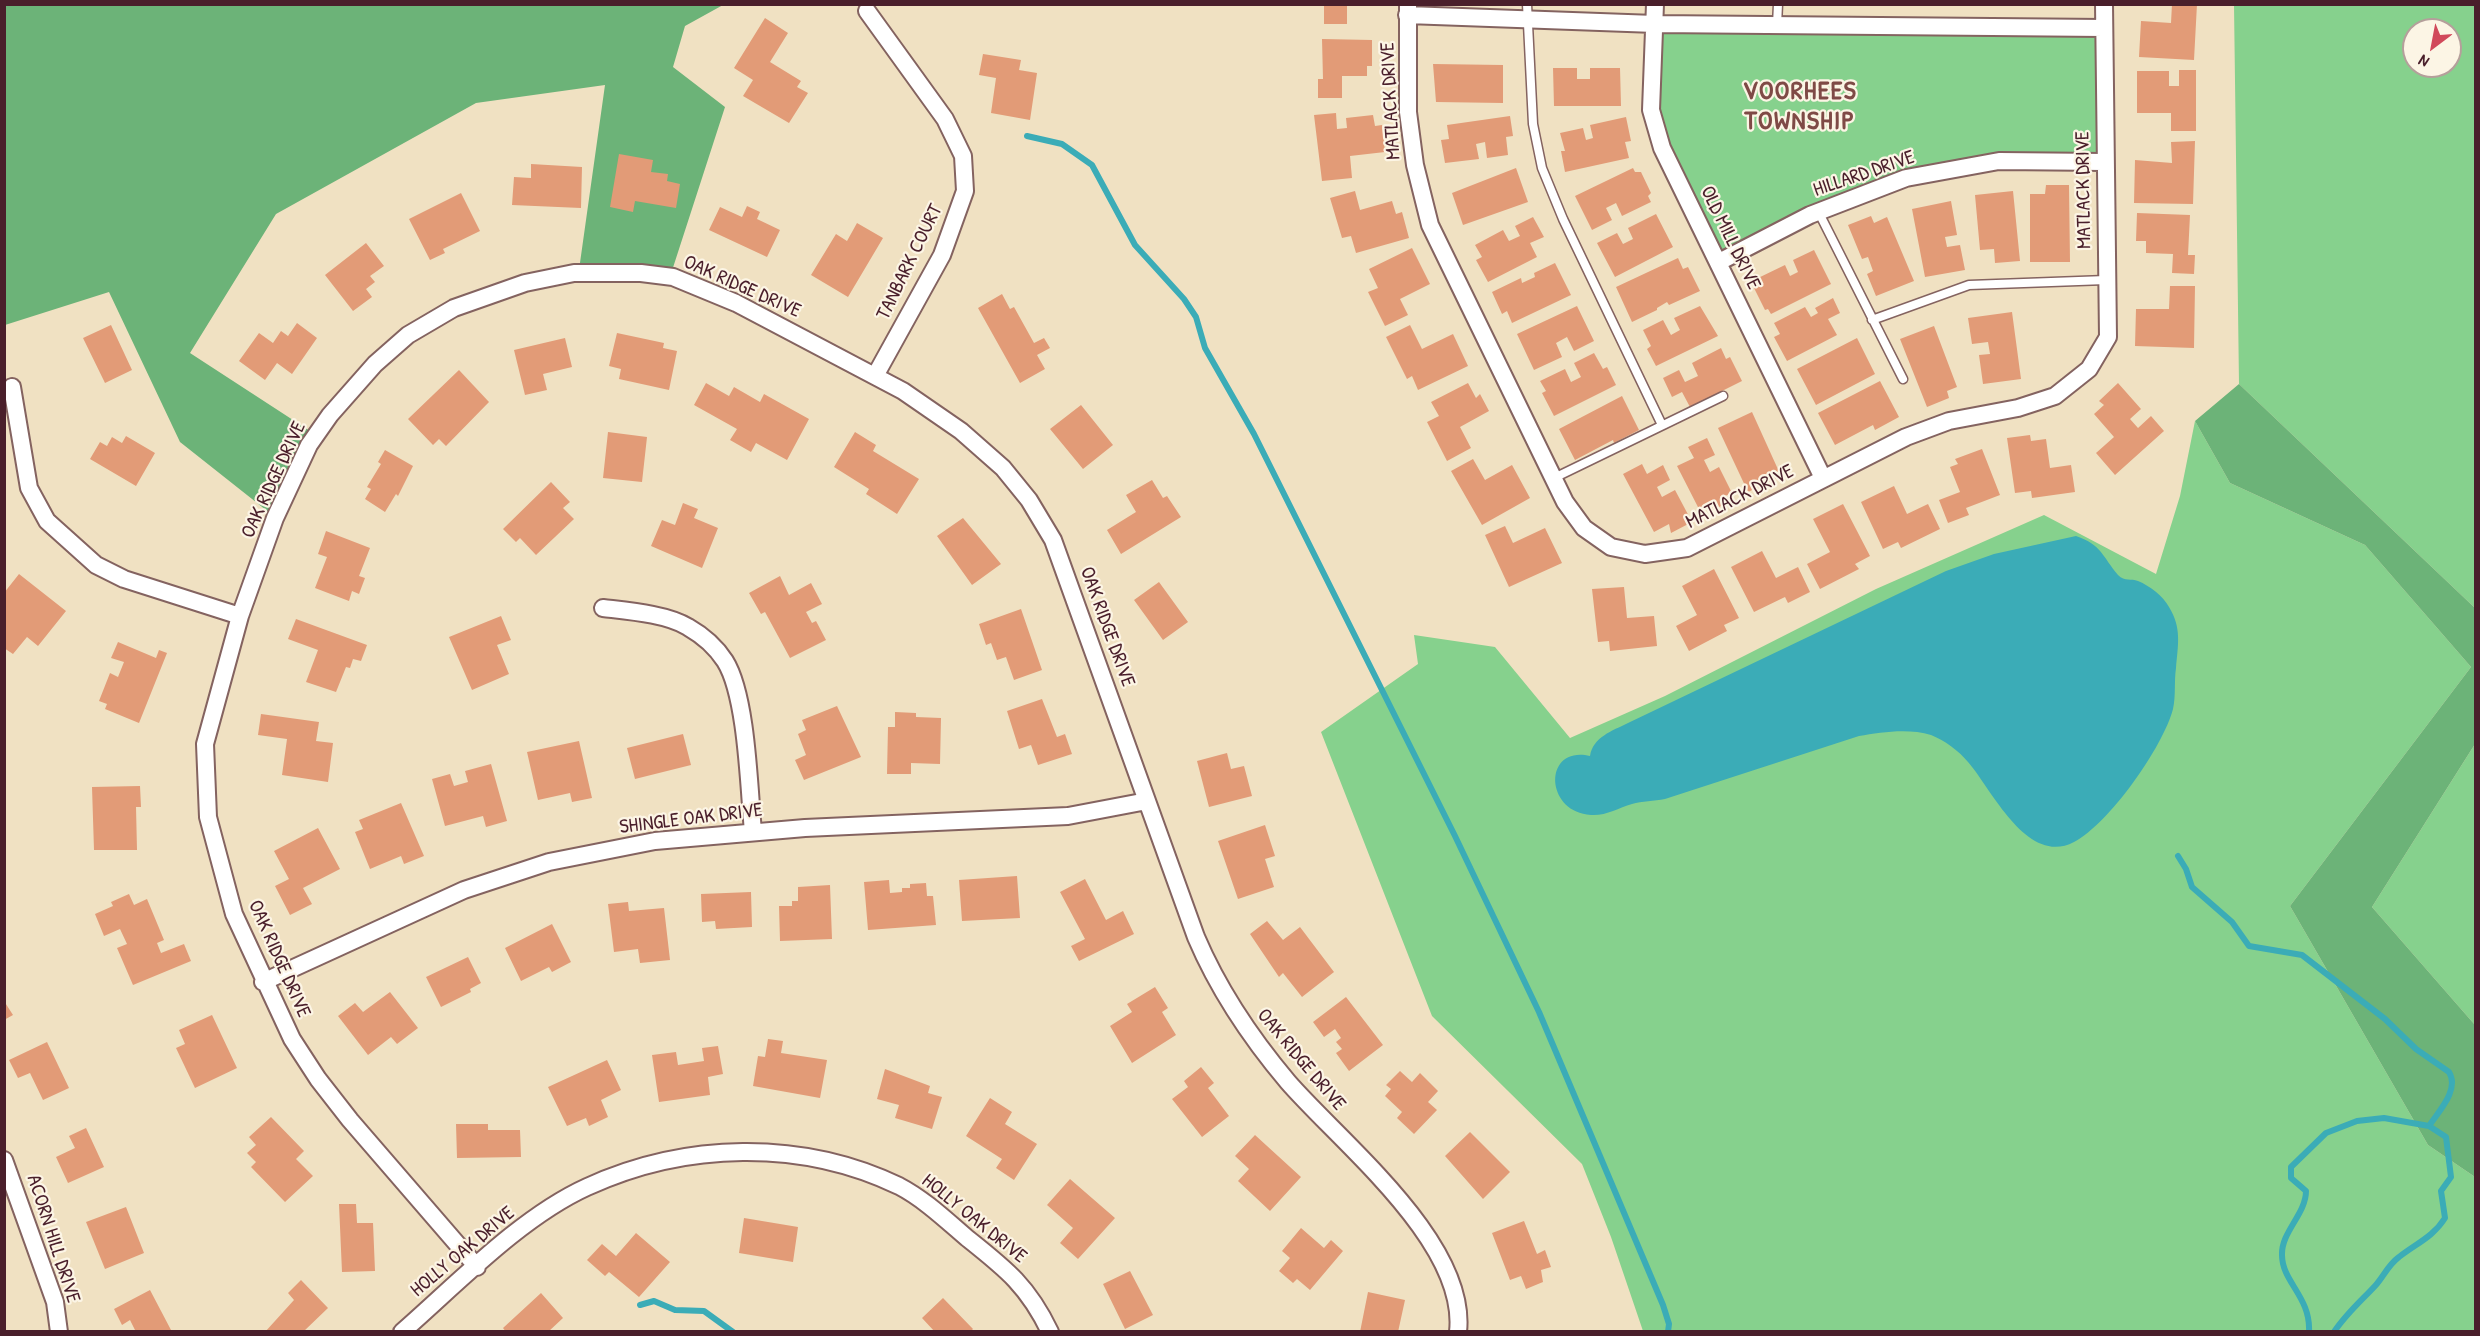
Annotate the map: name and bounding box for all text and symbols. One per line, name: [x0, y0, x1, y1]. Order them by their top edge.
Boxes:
north arrow: [2402, 18, 2462, 78]
street label: MATLACK DRIVE: [1376, 42, 1406, 160]
text: N: [2414, 50, 2433, 73]
district label: VOORHEES TOWNSHIP: [1743, 76, 1857, 138]
street label: MATLACK DRIVE: [2071, 131, 2097, 249]
street label: HILLARD DRIVE: [1810, 146, 1918, 202]
street label: OLD MILL DRIVE: [1695, 182, 1765, 294]
street label: TANBARK COURT: [872, 200, 948, 324]
street label: OAK RIDGE DRIVE: [680, 250, 804, 324]
street label: OAK RIDGE DRIVE: [237, 418, 311, 542]
street label: MATLACK DRIVE: [1682, 460, 1798, 534]
street label: OAK RIDGE DRIVE: [1074, 564, 1140, 690]
street label: SHINGLE OAK DRIVE: [618, 798, 764, 840]
street label: OAK RIDGE DRIVE: [242, 897, 316, 1021]
street label: OAK RIDGE DRIVE: [1251, 1004, 1351, 1116]
street label: HOLLY OAK DRIVE: [917, 1169, 1031, 1269]
street label: ACORN HILL DRIVE: [21, 1172, 85, 1306]
street label: HOLLY OAK DRIVE: [406, 1202, 520, 1302]

